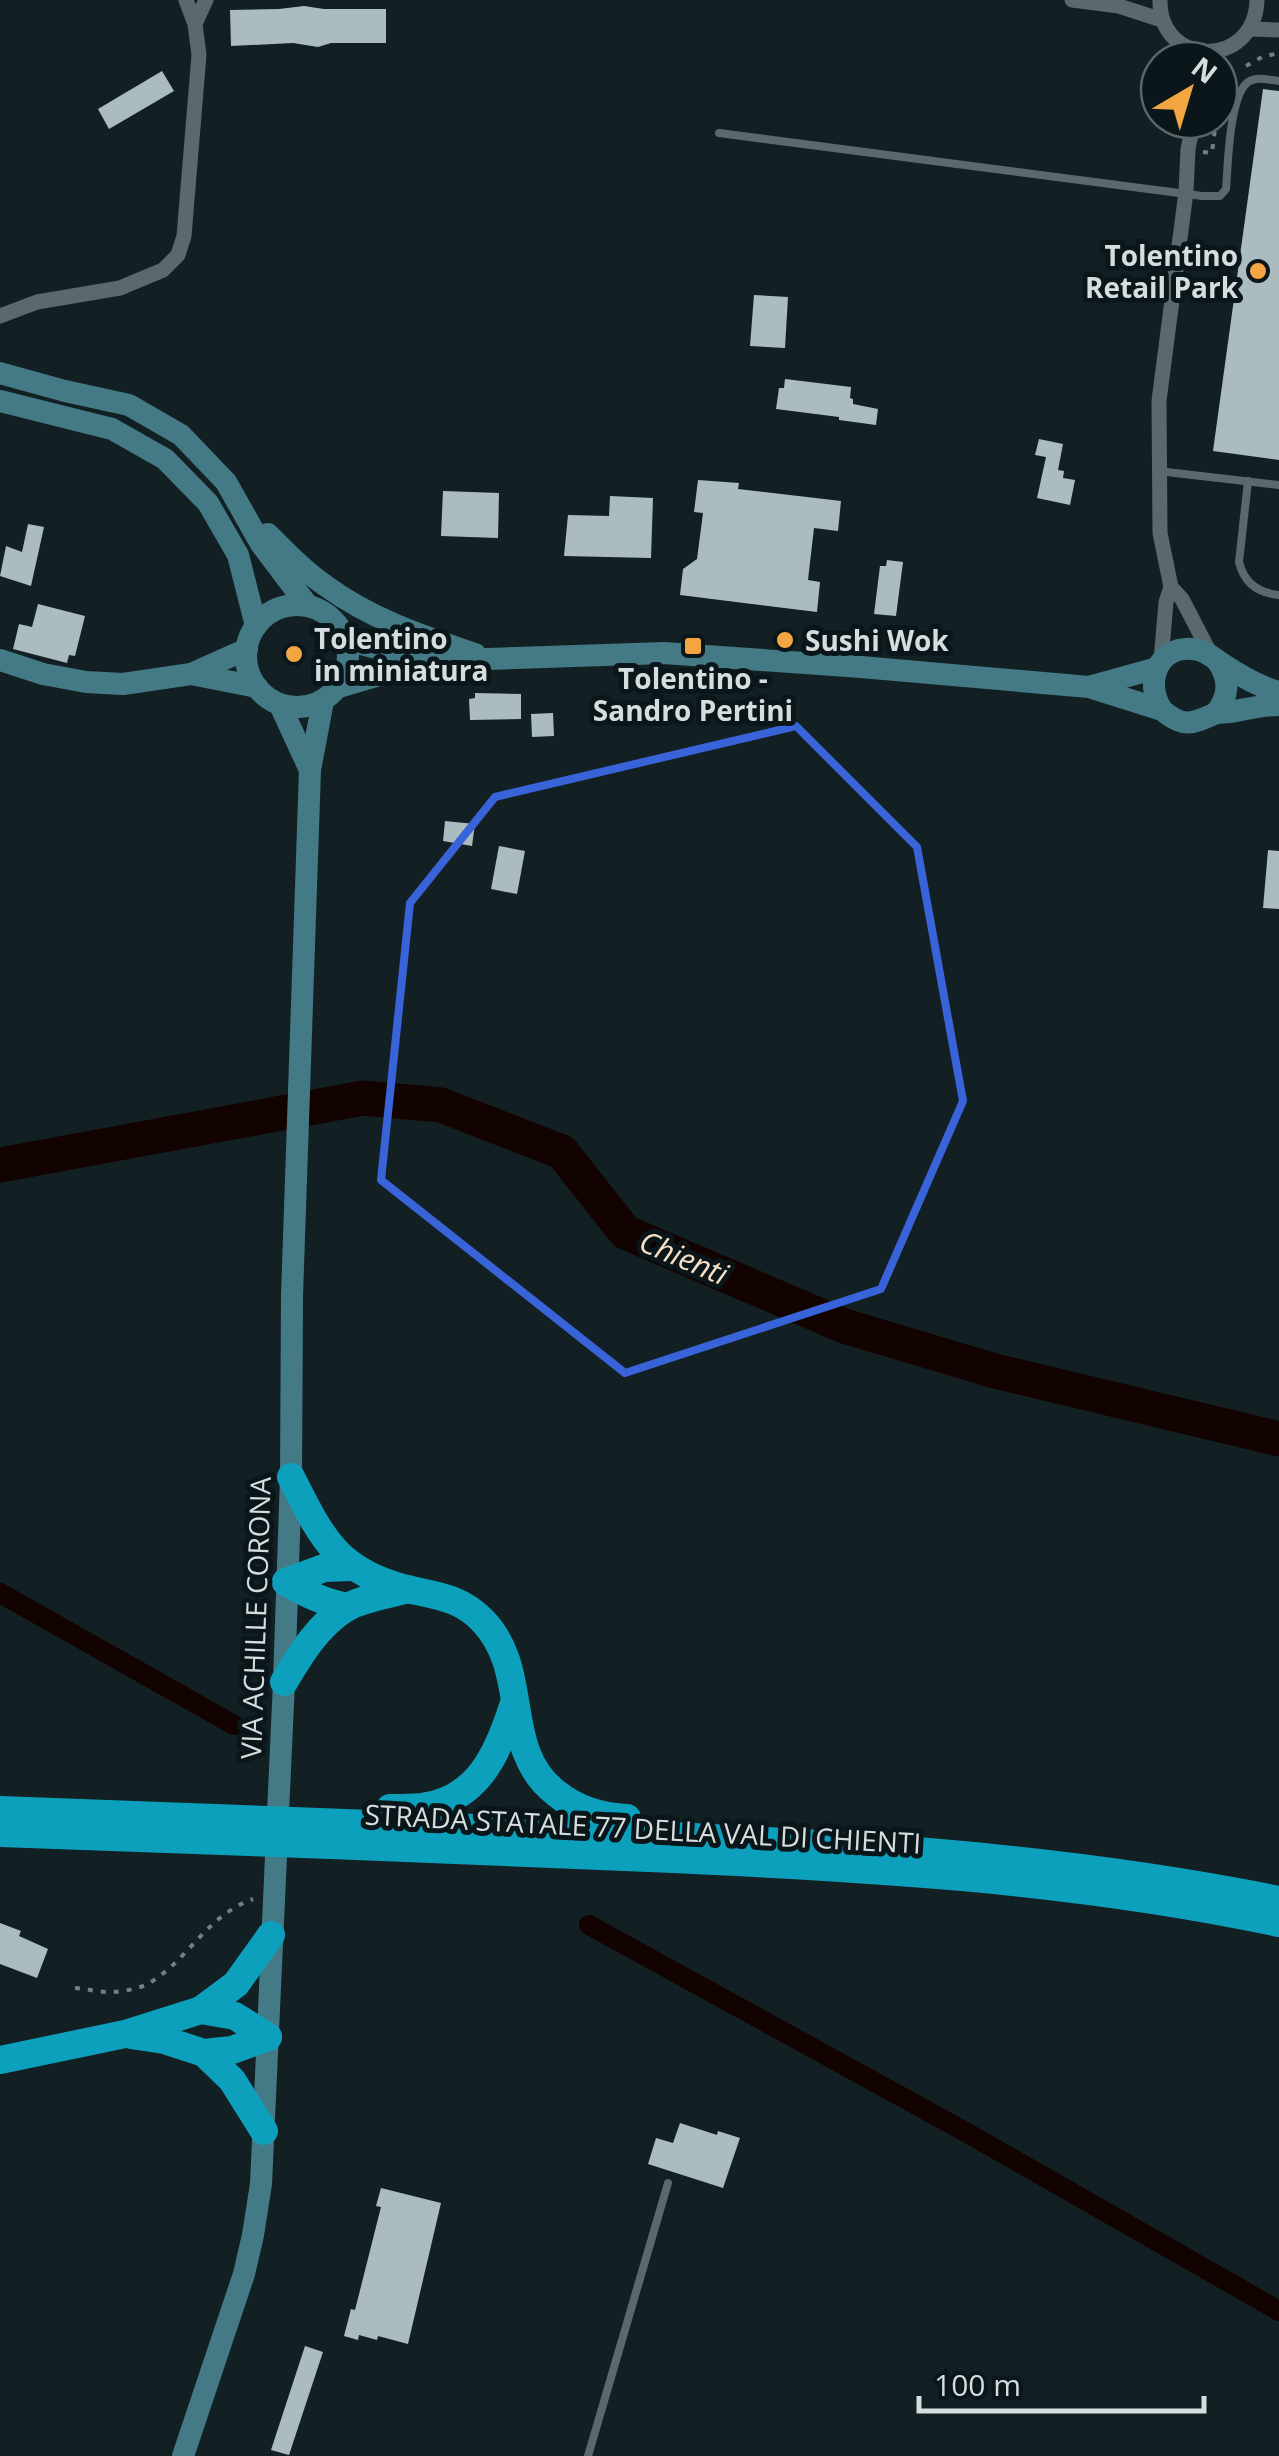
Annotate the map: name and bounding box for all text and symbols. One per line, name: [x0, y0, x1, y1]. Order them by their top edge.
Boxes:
north arrow: [1139, 40, 1239, 140]
text: N: [1184, 48, 1226, 91]
place label: Tolentino Retail Park: [1085, 236, 1239, 306]
marker: Tolentino Retail Park: [1247, 260, 1269, 282]
place label: Tolentino in miniatura: [314, 619, 488, 689]
place label: Sushi Wok: [805, 621, 949, 659]
marker: Sushi Wok: [774, 629, 796, 651]
marker: Tolentino - Sandro Pertini: [682, 635, 704, 657]
marker: Tolentino in miniatura: [283, 643, 305, 665]
place label: Tolentino - Sandro Pertini: [593, 659, 793, 729]
water label: Chienti: [634, 1220, 735, 1294]
street label: VIA ACHILLE CORONA: [231, 1476, 279, 1760]
street label: STRADA STATALE 77 DELLA VAL DI CHIENTI: [364, 1794, 922, 1862]
scale bar: [919, 2351, 1204, 2413]
text: 100 m: [934, 2364, 1021, 2405]

